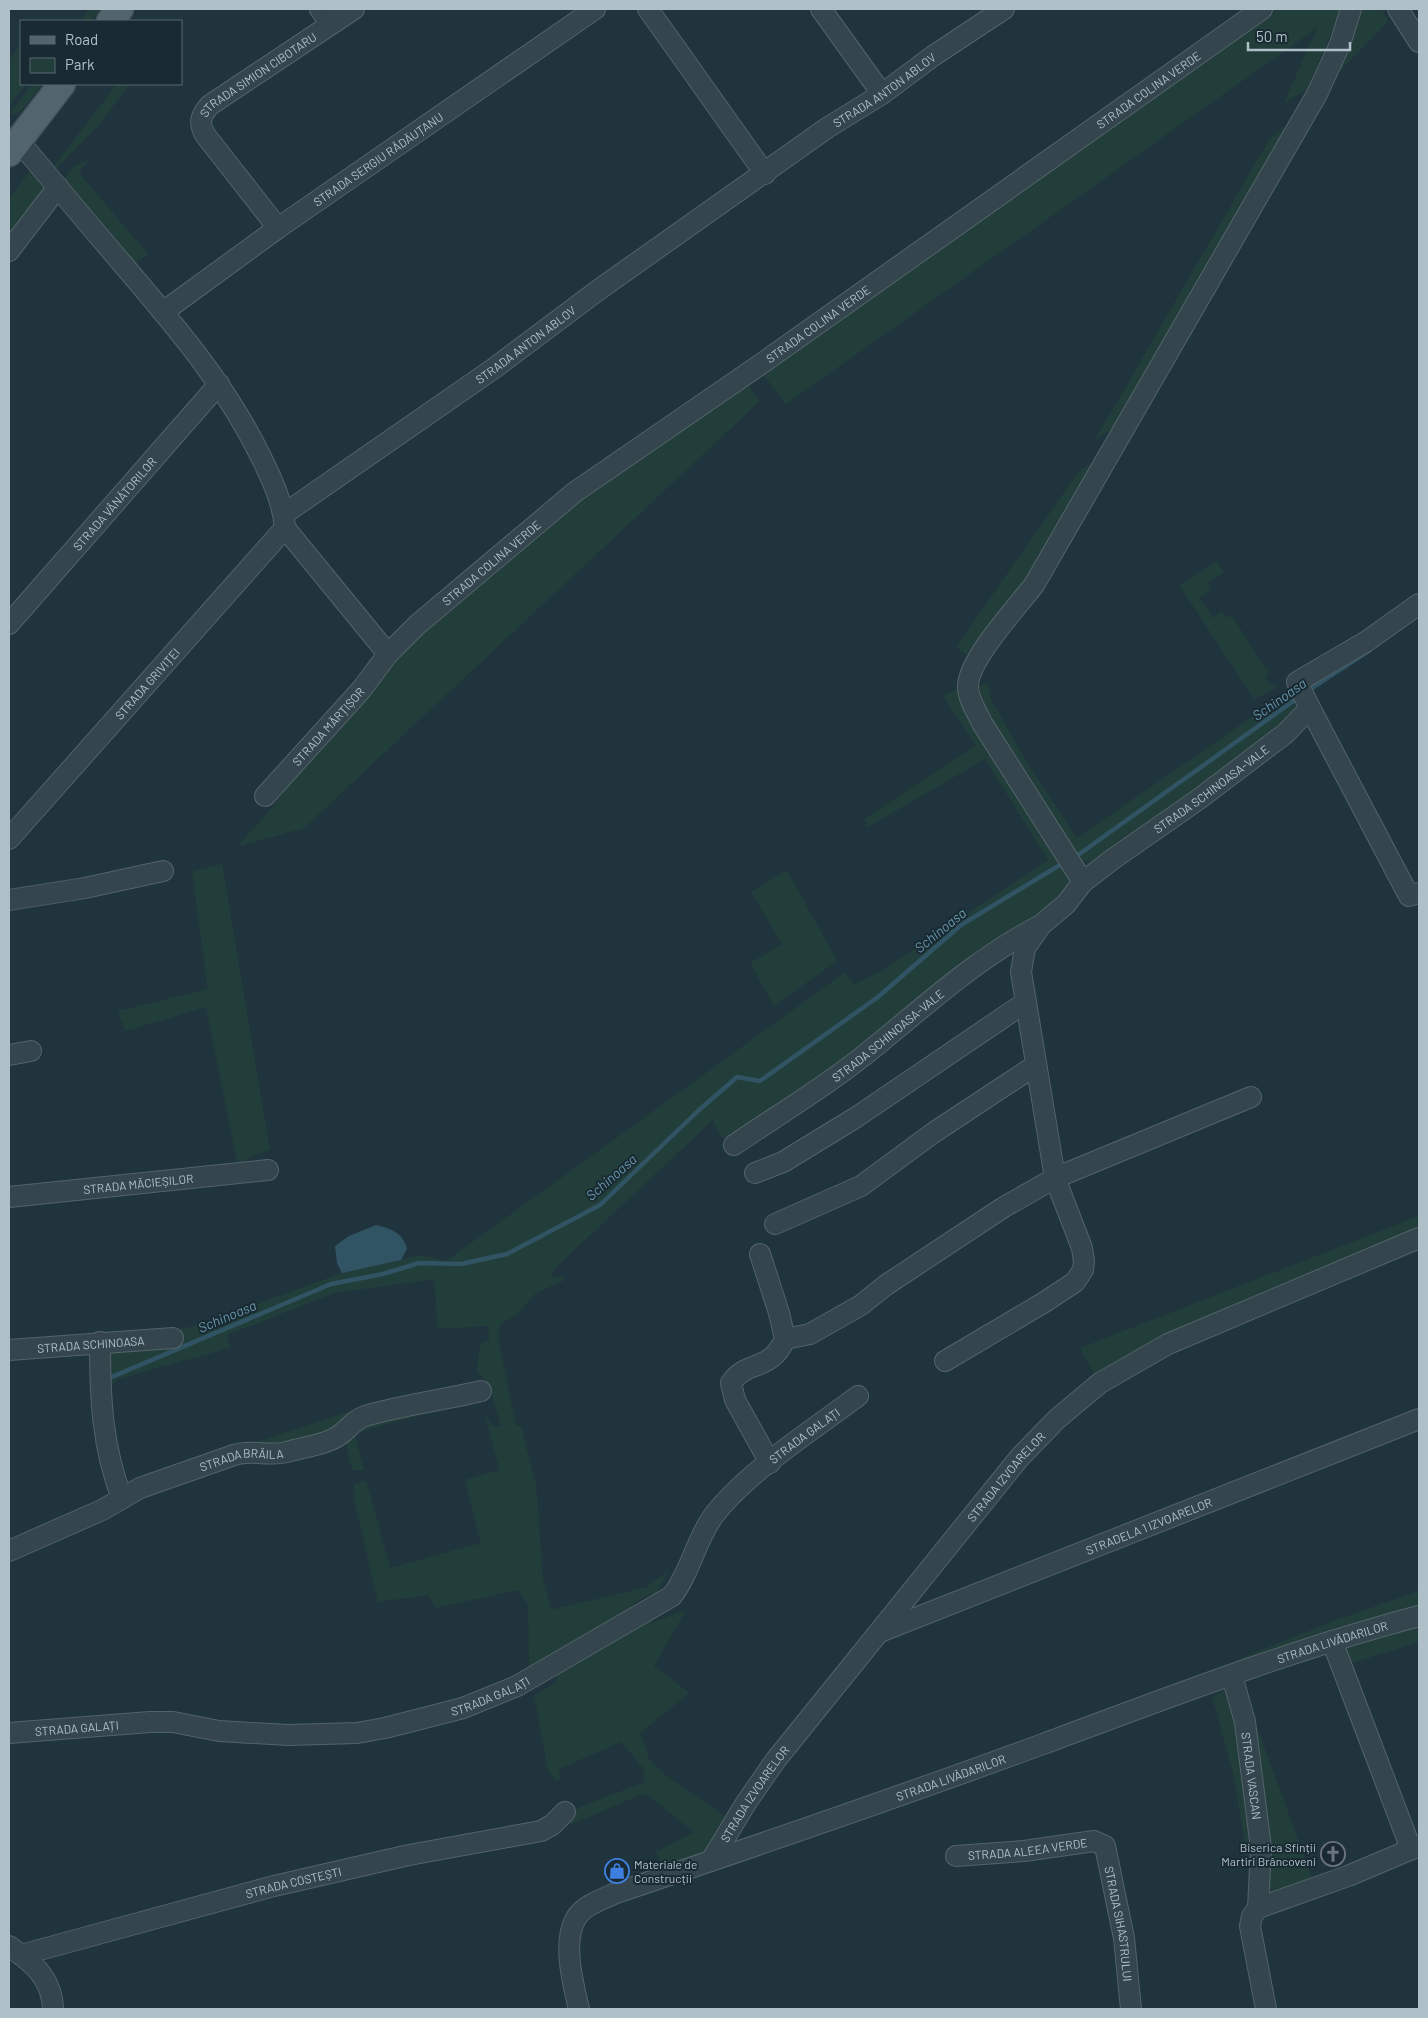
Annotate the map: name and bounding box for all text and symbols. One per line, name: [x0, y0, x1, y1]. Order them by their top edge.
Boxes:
legend: [20, 20, 182, 85]
scale bar: [1248, 20, 1350, 52]
text: 50 m: [1256, 27, 1288, 45]
street label: STRADA SIMION CIBOTARU: [196, 29, 319, 119]
text: Road: [65, 30, 98, 48]
street label: STRADA COLINA VERDE: [1094, 48, 1203, 131]
street label: STRADA ANTON ABLOV: [830, 50, 938, 130]
text: Park: [65, 55, 95, 73]
street label: STRADA SERGIU RĂDĂUȚANU: [311, 109, 446, 209]
street label: STRADA COLINA VERDE: [763, 282, 873, 365]
street label: STRADA ANTON ABLOV: [473, 303, 578, 386]
street label: STRADA VÂNĂTORILOR: [70, 454, 159, 553]
street label: STRADA COLINA VERDE: [439, 517, 543, 608]
street label: STRADA GRIVIȚEI: [112, 645, 182, 722]
water label: Schinoasa: [1249, 674, 1309, 724]
street label: STRADA MĂRȚIȘOR: [289, 684, 367, 768]
street label: STRADA SCHINOASA-VALE: [1151, 742, 1271, 836]
water label: Schinoasa: [911, 904, 969, 956]
street label: STRADA SCHINOASA-VALE: [829, 986, 946, 1084]
water label: Schinoasa: [582, 1150, 640, 1204]
street label: STRADA MĂCIEȘILOR: [83, 1171, 194, 1196]
water label: Schinoasa: [195, 1296, 259, 1336]
street label: STRADA SCHINOASA: [37, 1333, 145, 1355]
street label: STRADA GALAȚI: [766, 1405, 842, 1466]
street label: STRADA IZVOARELOR: [964, 1429, 1048, 1524]
street label: STRADA BRĂILA: [198, 1446, 284, 1474]
street label: STRADELA 1 IZVOARELOR: [1084, 1495, 1214, 1557]
street label: STRADA LIVĂDARILOR: [1275, 1618, 1389, 1666]
street label: STRADA GALAȚI: [449, 1673, 532, 1718]
street label: STRADA GALAȚI: [34, 1717, 119, 1738]
street label: STRADA VASCAN: [1239, 1731, 1264, 1820]
street label: STRADA IZVOARELOR: [717, 1743, 792, 1845]
street label: STRADA LIVĂDARILOR: [894, 1751, 1007, 1803]
street label: STRADA ALEEA VERDE: [967, 1835, 1088, 1862]
place label: Biserica Sfinții Martiri Brâncoveni: [1221, 1840, 1316, 1868]
church icon: Biserica Sfinții Martiri Brâncoveni: [1320, 1841, 1346, 1867]
place label: Materiale de Construcții: [634, 1857, 697, 1885]
shop icon: Materiale de Construcții: [604, 1858, 630, 1884]
street label: STRADA COSTEȘTI: [244, 1864, 343, 1900]
street label: STRADA SIHASTRULUI: [1102, 1865, 1135, 1982]

